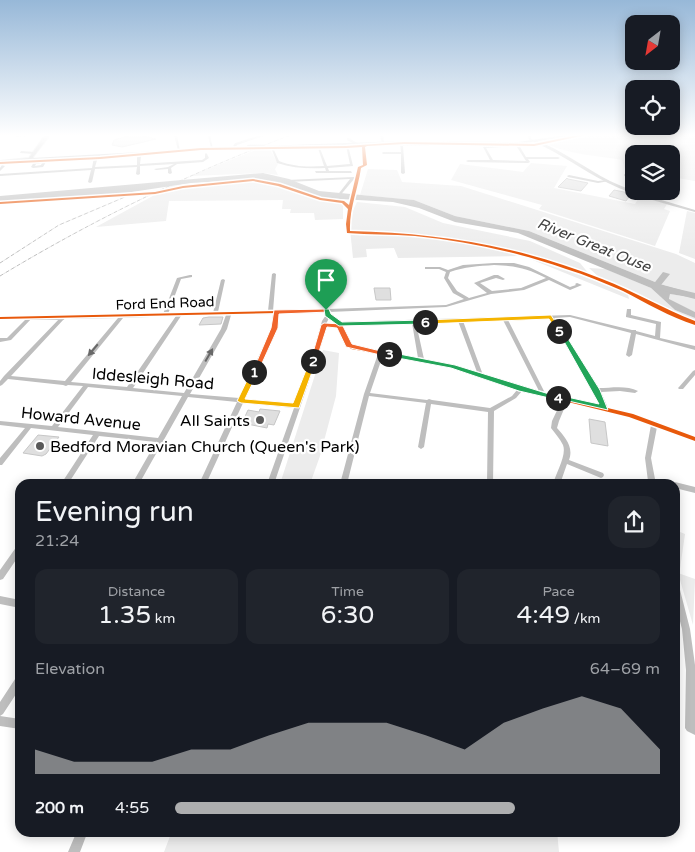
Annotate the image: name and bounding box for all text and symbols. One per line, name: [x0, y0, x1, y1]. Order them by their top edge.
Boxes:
north arrow: [625, 15, 680, 70]
map controls: [625, 15, 680, 200]
button: locate: [625, 80, 680, 135]
button: layers: [625, 145, 680, 200]
water label: River Great Ouse: [535, 214, 655, 276]
pin: [305, 259, 347, 310]
icon: arrive: [312, 266, 340, 294]
street label: Ford End Road: [115, 293, 215, 314]
pin: 6: [412, 310, 438, 334]
text: 6: [421, 314, 430, 331]
pin: 5: [546, 318, 572, 344]
text: 5: [555, 323, 564, 340]
pin: 3: [376, 342, 402, 366]
one-way arrow: [88, 344, 99, 357]
text: 3: [385, 346, 394, 363]
one-way arrow: [205, 348, 214, 361]
pin: 2: [300, 348, 326, 374]
text: 2: [309, 353, 318, 370]
pin: 1: [242, 360, 266, 384]
street label: Iddesleigh Road: [91, 364, 215, 394]
text: 1: [250, 364, 259, 381]
pin: 4: [546, 386, 570, 410]
text: 4: [554, 390, 563, 407]
street label: Howard Avenue: [20, 403, 142, 435]
place label: All Saints: [180, 411, 250, 431]
marker: All Saints: [254, 414, 266, 426]
place label: Bedford Moravian Church (Queen's Park): [50, 437, 360, 457]
marker: Bedford Moravian Church (Queen's Park): [34, 440, 46, 452]
text: Evening run: [35, 495, 194, 529]
button: share: [608, 496, 660, 548]
text: 21:24: [35, 531, 79, 551]
text: Distance: [108, 583, 165, 600]
text: Time: [331, 583, 364, 600]
text: Pace: [542, 583, 575, 600]
text: 1.35: [98, 600, 151, 630]
text: 6:30: [321, 600, 374, 630]
text: 4:49: [517, 600, 570, 630]
text: km: [151, 610, 175, 627]
text: /km: [570, 610, 600, 627]
text: Elevation: [35, 659, 105, 679]
text: 64–69 m: [590, 659, 660, 679]
text: 200 m: [35, 798, 84, 818]
text: 4:55: [115, 798, 149, 818]

